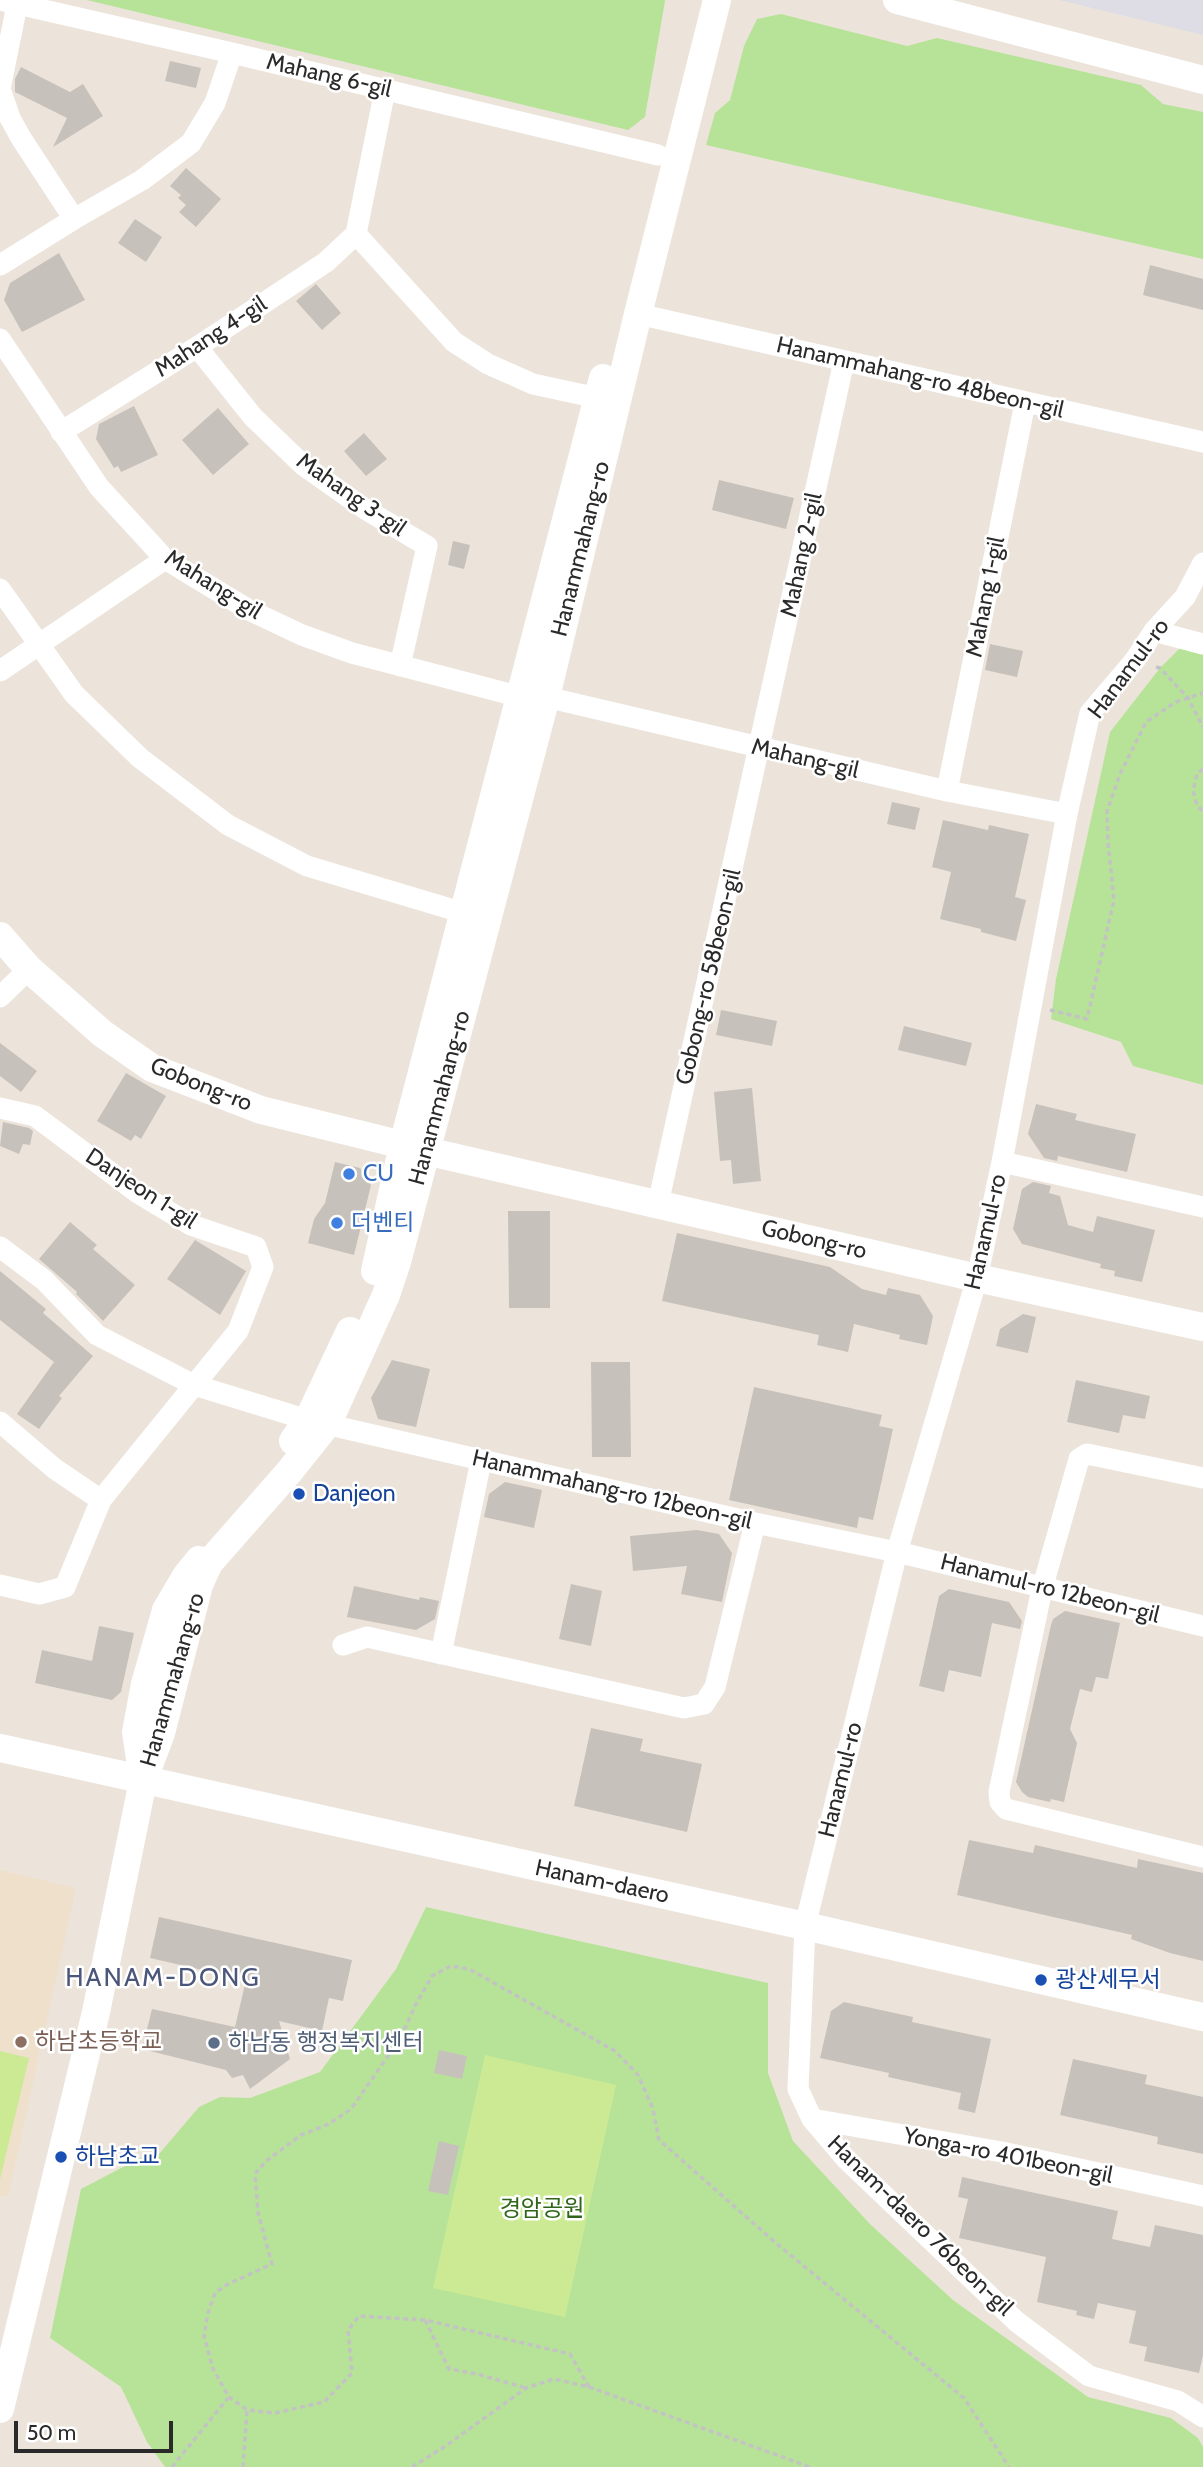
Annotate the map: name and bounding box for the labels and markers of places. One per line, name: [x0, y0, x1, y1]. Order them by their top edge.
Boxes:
place label: CU: [363, 1160, 394, 1188]
marker: CU: [341, 1166, 357, 1182]
place label: 더벤티: [351, 1209, 414, 1237]
marker: 더벤티: [329, 1215, 345, 1231]
place label: Danjeon: [313, 1480, 396, 1508]
marker: Danjeon: [291, 1486, 307, 1502]
place label: 광산세무서: [1055, 1966, 1161, 1994]
marker: 광산세무서: [1033, 1972, 1049, 1988]
place label: 하남초등학교: [35, 2028, 162, 2056]
place label: 하남동 행정복지센터: [228, 2029, 424, 2057]
marker: 하남초등학교: [13, 2034, 29, 2050]
marker: 하남동 행정복지센터: [206, 2035, 222, 2051]
place label: 하남초교: [75, 2143, 160, 2171]
marker: 하남초교: [53, 2149, 69, 2165]

